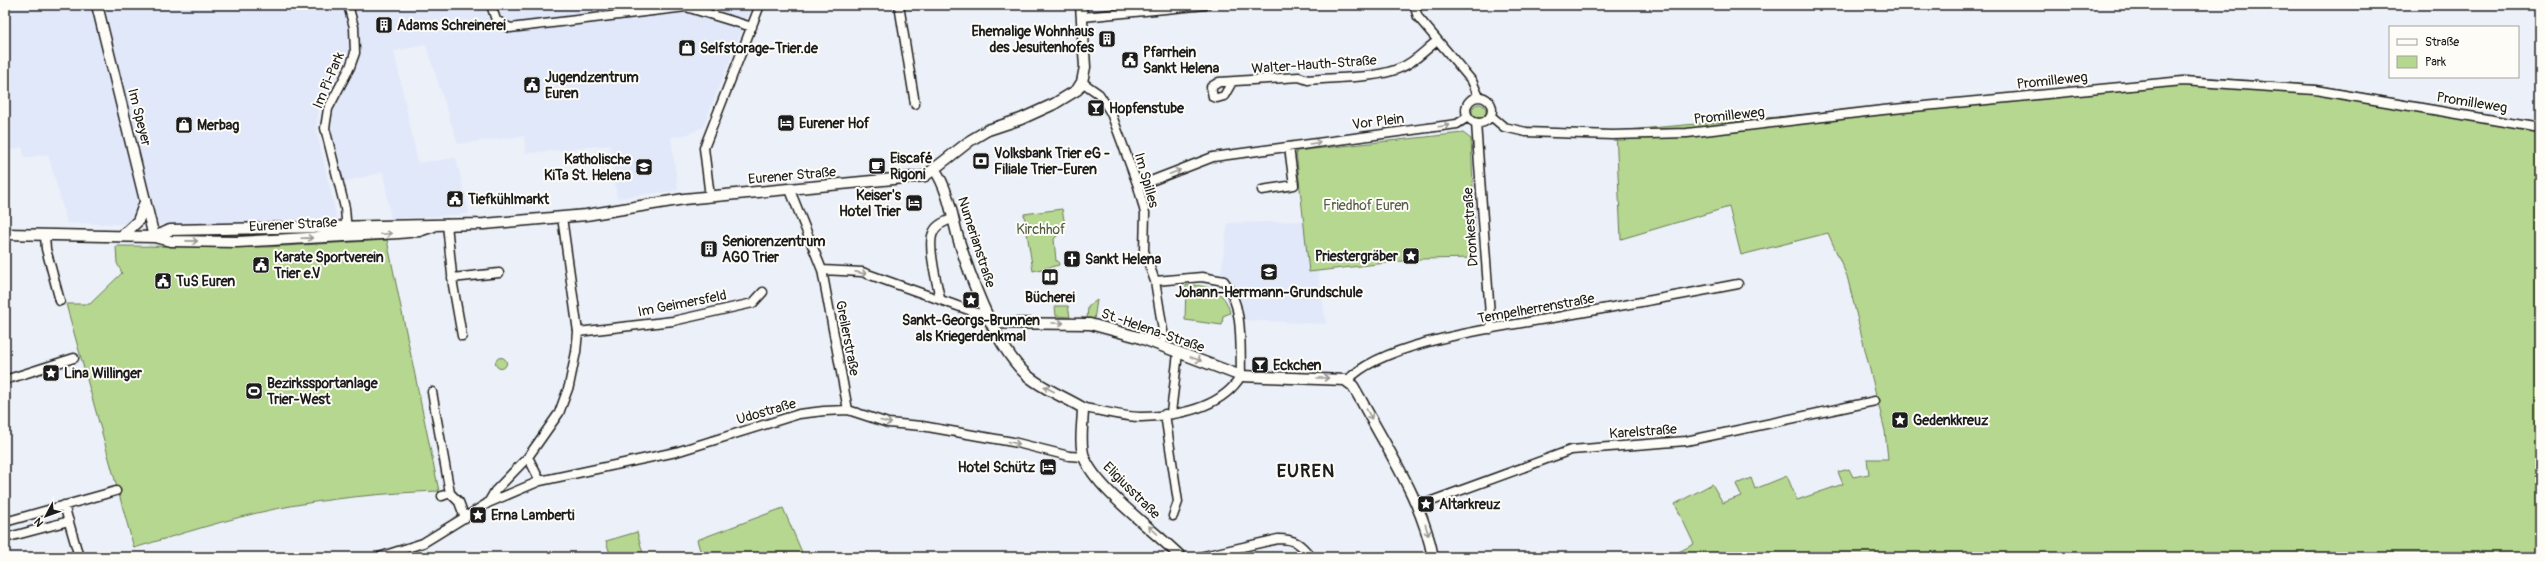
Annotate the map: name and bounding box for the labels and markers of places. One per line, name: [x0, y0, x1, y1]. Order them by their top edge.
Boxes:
building icon: Adams Schreinerei: [374, 15, 394, 35]
place label: Adams Schreinerei: [397, 17, 506, 34]
place label: Ehemalige Wohnhaus des Jesuitenhofes: [972, 23, 1095, 56]
building icon: Ehemalige Wohnhaus des Jesuitenhofes: [1097, 29, 1117, 49]
shop icon: Selfstorage-Trier.de: [677, 38, 697, 58]
place label: Selfstorage-Trier.de: [700, 40, 819, 57]
place label: Pfarrhein Sankt Helena: [1143, 44, 1220, 77]
public building icon: Pfarrhein Sankt Helena: [1120, 50, 1140, 70]
place label: Jugendzentrum Euren: [545, 69, 639, 102]
public building icon: Jugendzentrum Euren: [522, 75, 542, 95]
bar icon: Hopfenstube: [1086, 98, 1106, 118]
place label: Hopfenstube: [1109, 100, 1185, 117]
hotel icon: Eurener Hof: [776, 113, 796, 133]
shop icon: Merbag: [174, 115, 194, 135]
place label: Eurener Hof: [799, 115, 870, 132]
place label: Merbag: [197, 117, 239, 134]
place label: Volksbank Trier eG - Filiale Trier-Euren: [994, 145, 1110, 178]
place label: Eiscafé Rigoni: [890, 150, 933, 183]
place label: Katholische KiTa St. Helena: [544, 151, 632, 184]
bank icon: Volksbank Trier eG - Filiale Trier-Euren: [971, 151, 991, 171]
cafe icon: Eiscafé Rigoni: [867, 156, 887, 176]
school or university icon: Katholische KiTa St. Helena: [634, 157, 654, 177]
place label: Keiser's Hotel Trier: [839, 187, 902, 220]
public building icon: Tiefkühlmarkt: [445, 189, 465, 209]
place label: Tiefkühlmarkt: [467, 191, 550, 208]
hotel icon: Keiser's Hotel Trier: [904, 193, 924, 213]
place label: Seniorenzentrum AGO Trier: [722, 233, 826, 266]
building icon: Seniorenzentrum AGO Trier: [699, 239, 719, 259]
place icon: Priestergräber: [1401, 246, 1421, 266]
place label: Priestergräber: [1315, 248, 1399, 265]
place label: Karate Sportverein Trier e.V: [273, 249, 384, 282]
church icon: Sankt Helena: [1062, 249, 1082, 269]
place label: Sankt Helena: [1085, 251, 1162, 268]
public building icon: Karate Sportverein Trier e.V: [251, 255, 271, 275]
school or university icon: Johann-Herrmann-Grundschule: [1259, 262, 1279, 282]
library icon: Bücherei: [1040, 267, 1060, 287]
public building icon: TuS Euren: [153, 271, 173, 291]
place label: TuS Euren: [175, 273, 235, 290]
place label: Johann-Herrmann-Grundschule: [1175, 284, 1364, 301]
place label: Bücherei: [1025, 289, 1075, 306]
place icon: Sankt-Georgs-Brunnen als Kriegerdenkmal: [961, 290, 981, 310]
place label: Sankt-Georgs-Brunnen als Kriegerdenkmal: [902, 312, 1040, 345]
bar icon: Eckchen: [1250, 355, 1270, 375]
place label: Eckchen: [1273, 357, 1322, 374]
place icon: Lina Willinger: [41, 363, 61, 383]
place label: Lina Willinger: [64, 365, 143, 382]
place label: Bezirkssportanlage Trier-West: [266, 375, 379, 408]
sports icon: Bezirkssportanlage Trier-West: [244, 381, 264, 401]
place icon: Gedenkkreuz: [1890, 410, 1910, 430]
place label: Gedenkkreuz: [1913, 412, 1989, 429]
hotel icon: Hotel Schütz: [1038, 457, 1058, 477]
place label: Hotel Schütz: [958, 459, 1036, 476]
place icon: Altarkreuz: [1416, 494, 1436, 514]
place label: Altarkreuz: [1439, 496, 1501, 513]
place icon: Erna Lamberti: [468, 505, 488, 525]
place label: Erna Lamberti: [491, 507, 575, 524]

